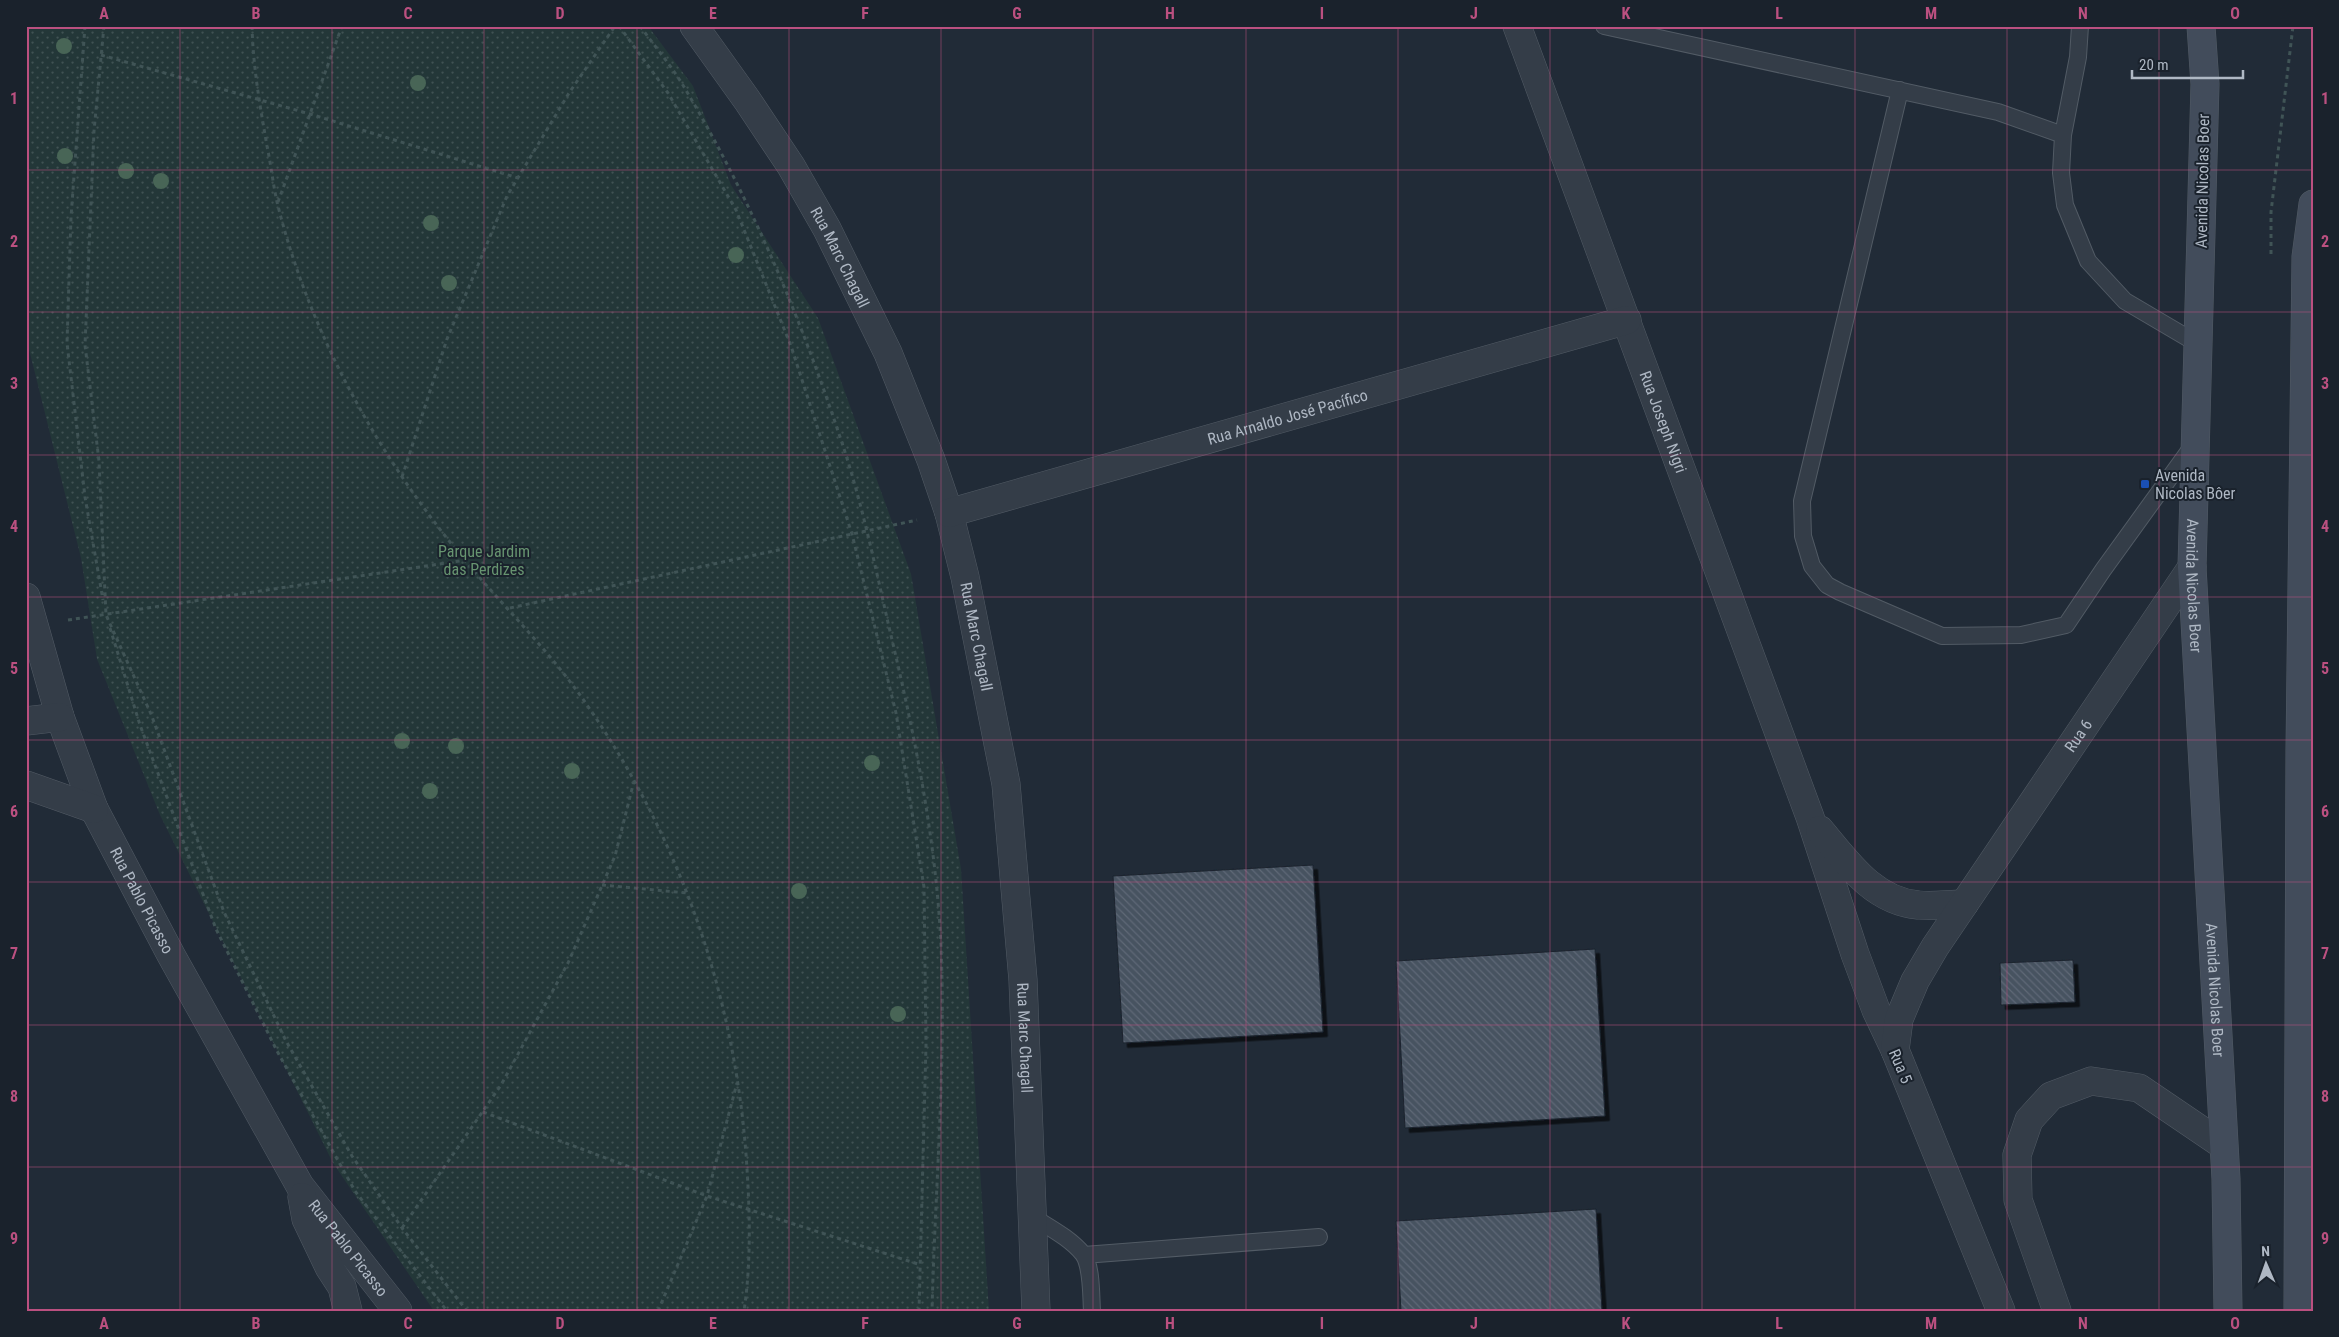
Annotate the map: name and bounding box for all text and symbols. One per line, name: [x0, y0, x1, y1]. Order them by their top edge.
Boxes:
text: A: [99, 4, 109, 23]
text: B: [252, 4, 261, 23]
text: C: [403, 4, 413, 23]
text: D: [555, 4, 565, 23]
text: E: [709, 4, 717, 23]
text: F: [861, 4, 869, 23]
text: G: [1012, 4, 1022, 23]
text: H: [1165, 4, 1175, 23]
text: I: [1320, 4, 1324, 23]
text: J: [1470, 4, 1478, 23]
text: K: [1622, 4, 1631, 23]
text: L: [1775, 4, 1783, 23]
text: M: [1925, 4, 1937, 23]
text: N: [2078, 4, 2088, 23]
text: O: [2230, 4, 2240, 23]
scale bar: [2132, 48, 2243, 80]
text: 20 m: [2139, 56, 2169, 74]
text: 1: [10, 89, 18, 108]
text: 1: [2321, 89, 2329, 108]
street label: Avenida Nicolas Boer: [2192, 114, 2213, 248]
street label: Rua Marc Chagall: [806, 204, 873, 311]
text: 2: [10, 232, 18, 251]
text: 2: [2321, 232, 2329, 251]
street label: Rua Joseph Nigri: [1636, 368, 1691, 476]
text: 3: [10, 374, 18, 393]
text: 3: [2321, 374, 2329, 393]
street label: Rua Arnaldo José Pacífico: [1205, 385, 1370, 449]
place label: Avenida Nicolas Bôer: [2155, 466, 2236, 503]
marker: Avenida Nicolas Bôer: [2139, 478, 2151, 490]
text: 4: [10, 517, 18, 536]
text: 4: [2321, 517, 2329, 536]
street label: Avenida Nicolas Boer: [2182, 518, 2206, 653]
park label: Parque Jardim das Perdizes: [438, 542, 530, 579]
street label: Rua Marc Chagall: [956, 581, 996, 693]
text: 5: [10, 659, 18, 678]
text: 5: [2321, 659, 2329, 678]
street label: Rua 6: [2061, 716, 2096, 756]
text: 6: [10, 802, 18, 821]
text: 6: [2321, 802, 2329, 821]
street label: Rua Pablo Picasso: [106, 844, 178, 957]
street label: Avenida Nicolas Boer: [2202, 923, 2228, 1058]
text: 7: [10, 944, 18, 963]
text: 7: [2321, 944, 2329, 963]
street label: Rua Marc Chagall: [1013, 982, 1036, 1093]
street label: Rua 5: [1885, 1046, 1916, 1086]
text: 8: [10, 1087, 18, 1106]
text: 8: [2321, 1087, 2329, 1106]
street label: Rua Pablo Picasso: [304, 1196, 392, 1300]
text: 9: [10, 1229, 18, 1248]
text: 9: [2321, 1229, 2329, 1248]
north arrow: [2242, 1240, 2292, 1290]
text: N: [2261, 1243, 2270, 1259]
text: A: [99, 1314, 109, 1333]
text: B: [252, 1314, 261, 1333]
text: C: [403, 1314, 413, 1333]
text: D: [555, 1314, 565, 1333]
text: E: [709, 1314, 717, 1333]
text: F: [861, 1314, 869, 1333]
text: G: [1012, 1314, 1022, 1333]
text: H: [1165, 1314, 1175, 1333]
text: I: [1320, 1314, 1324, 1333]
text: J: [1470, 1314, 1478, 1333]
text: K: [1622, 1314, 1631, 1333]
text: L: [1775, 1314, 1783, 1333]
text: M: [1925, 1314, 1937, 1333]
text: N: [2078, 1314, 2088, 1333]
text: O: [2230, 1314, 2240, 1333]

